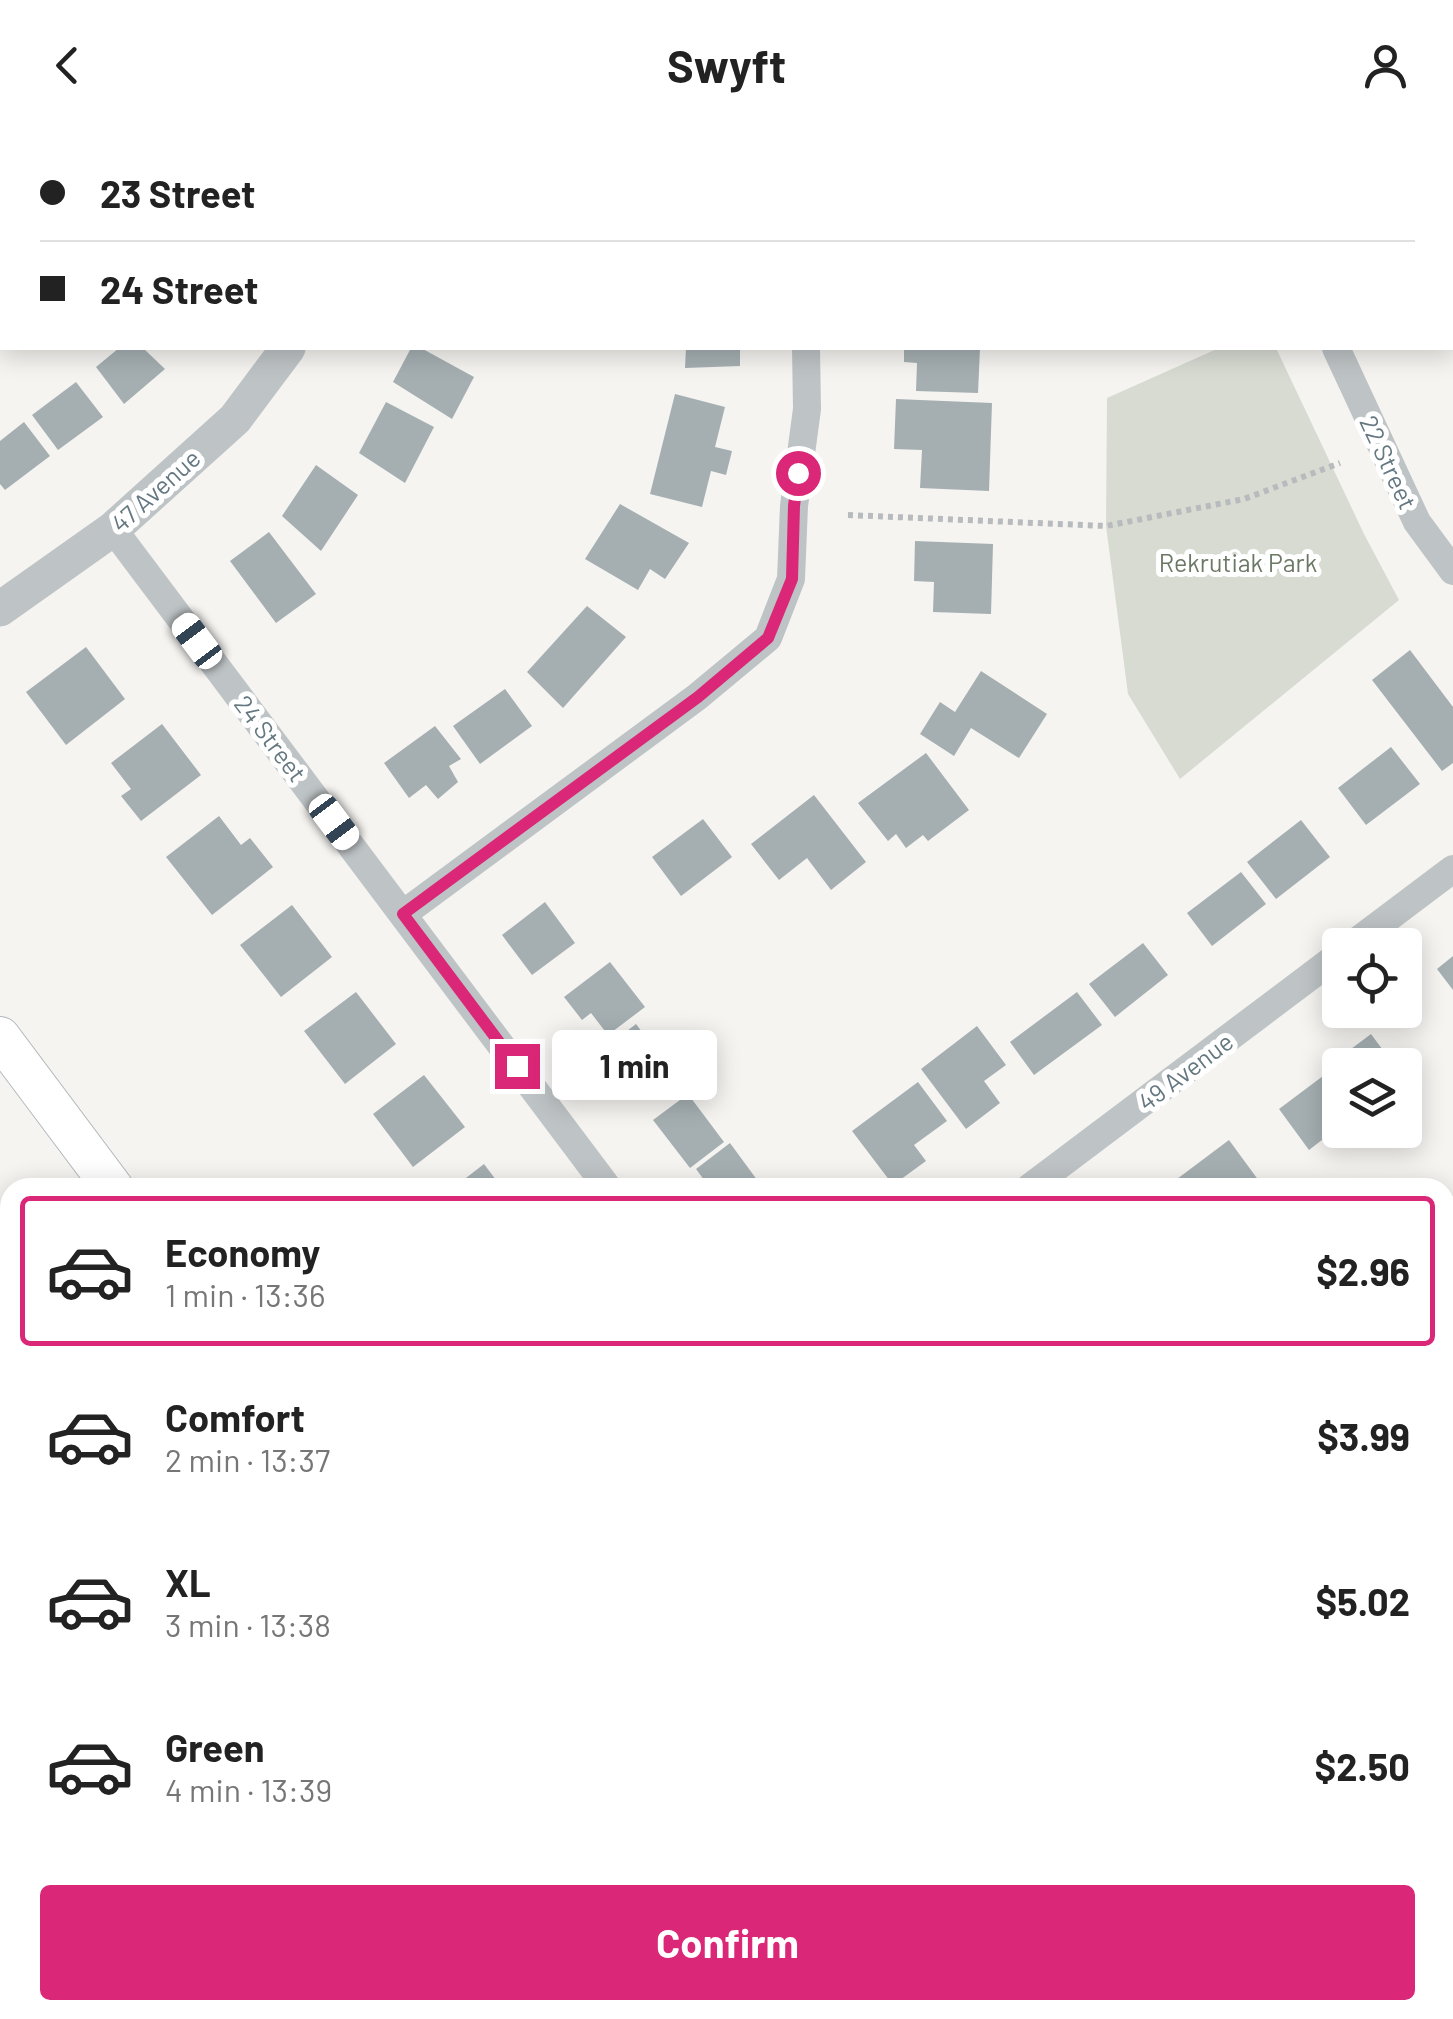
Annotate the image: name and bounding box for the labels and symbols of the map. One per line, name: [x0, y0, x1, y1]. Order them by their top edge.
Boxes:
street label: 22 Street: [1354, 410, 1424, 514]
street label: 47 Avenue: [104, 442, 206, 538]
route start: [776, 451, 821, 496]
park label: Rekrutiak Park: [1159, 547, 1317, 577]
car: [167, 608, 227, 674]
street label: 24 Street: [229, 689, 313, 787]
car: [304, 789, 364, 855]
street label: 49 Avenue: [1132, 1026, 1238, 1116]
callout: 1 min: [552, 1031, 717, 1101]
route end: [495, 1044, 540, 1089]

